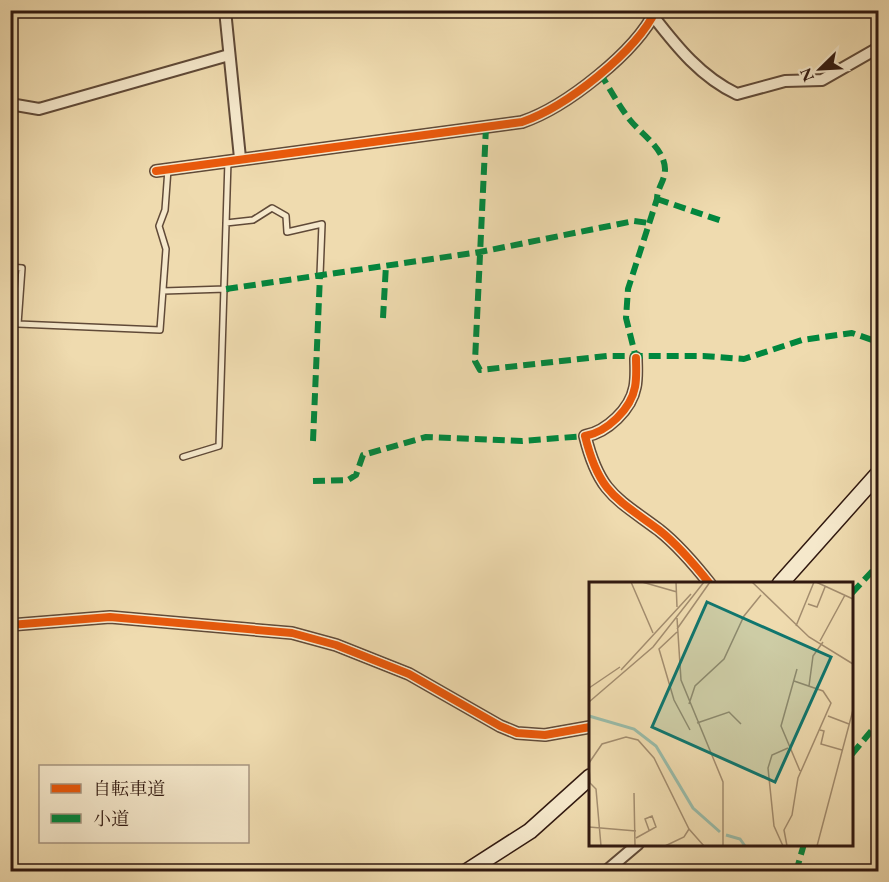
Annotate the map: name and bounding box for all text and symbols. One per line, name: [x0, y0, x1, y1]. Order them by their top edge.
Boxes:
north arrow: [790, 39, 850, 99]
text: N: [795, 65, 819, 85]
inset map: [589, 582, 853, 846]
legend: [39, 765, 249, 843]
text: 自転車道: [93, 777, 165, 800]
text: 小道: [93, 807, 129, 830]

